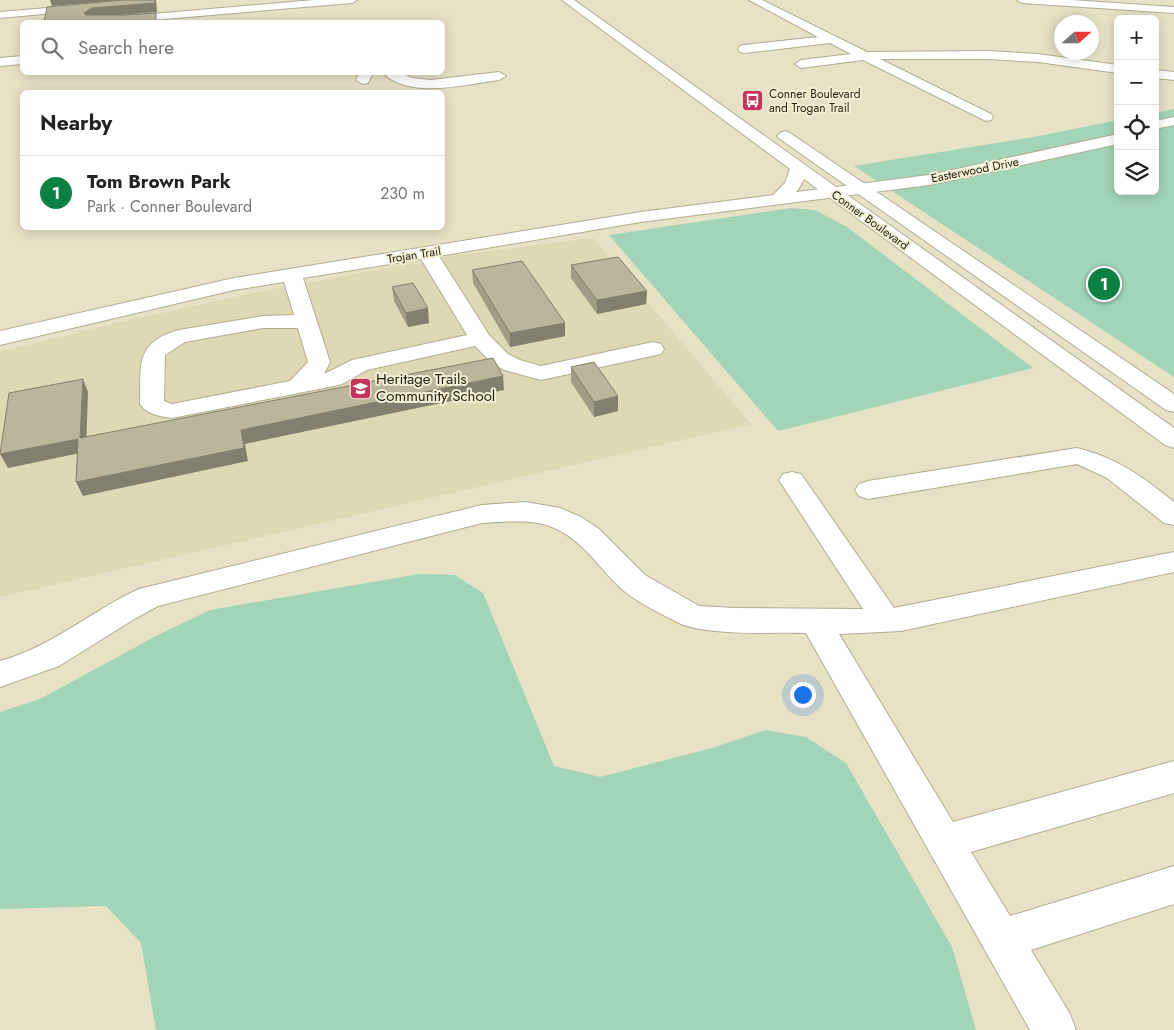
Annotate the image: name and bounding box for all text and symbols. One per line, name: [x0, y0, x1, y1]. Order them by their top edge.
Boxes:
north arrow: [1054, 15, 1099, 60]
map controls: [1114, 15, 1159, 195]
button: +: [1114, 15, 1159, 60]
search box: [20, 20, 445, 75]
icon: search: [38, 34, 66, 62]
text: Search here: [78, 34, 174, 61]
button: −: [1114, 60, 1159, 105]
place label: Conner Boulevard and Trogan Trail: [769, 85, 861, 117]
bus stop icon: Conner Boulevard and Trogan Trail: [741, 89, 765, 113]
button: locate: [1114, 105, 1159, 150]
text: Nearby: [40, 108, 112, 138]
button: layers: [1114, 150, 1159, 195]
street label: Easterwood Drive: [930, 153, 1020, 187]
text: Tom Brown Park: [87, 168, 231, 195]
text: 1: [52, 182, 60, 205]
text: 230 m: [380, 182, 425, 205]
street label: Conner Boulevard: [828, 186, 912, 254]
text: Park · Conner Boulevard: [87, 195, 252, 218]
street label: Trojan Trail: [386, 242, 442, 268]
pin: 1: [1088, 265, 1120, 303]
place label: Heritage Trails Community School: [376, 368, 495, 407]
school or university icon: Heritage Trails Community School: [348, 376, 372, 400]
your location: [790, 682, 816, 708]

